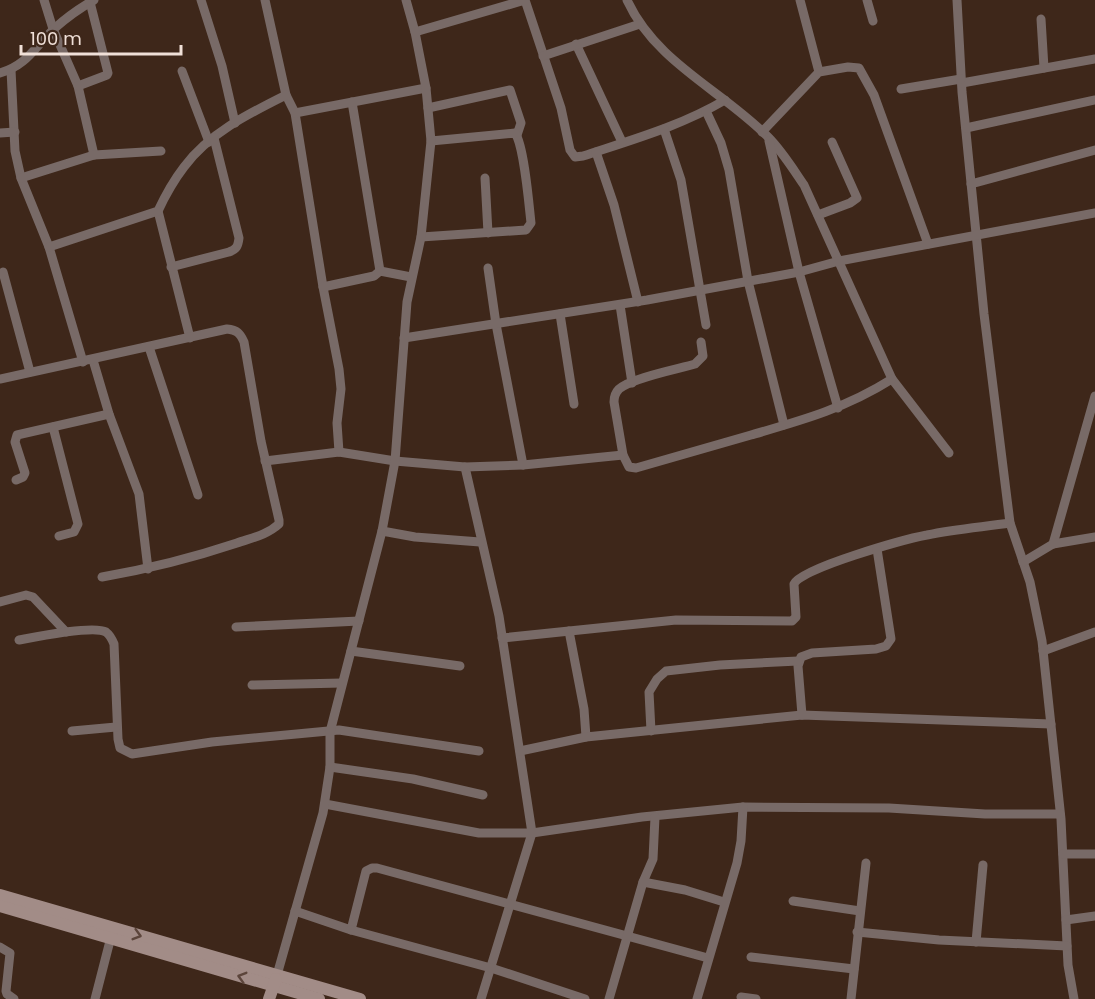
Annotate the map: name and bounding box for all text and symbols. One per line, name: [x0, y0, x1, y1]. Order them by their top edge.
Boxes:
scale bar: [21, 18, 182, 56]
text: 100 m: [30, 26, 82, 51]
one-way arrow: [131, 928, 142, 940]
one-way arrow: [237, 972, 248, 984]

